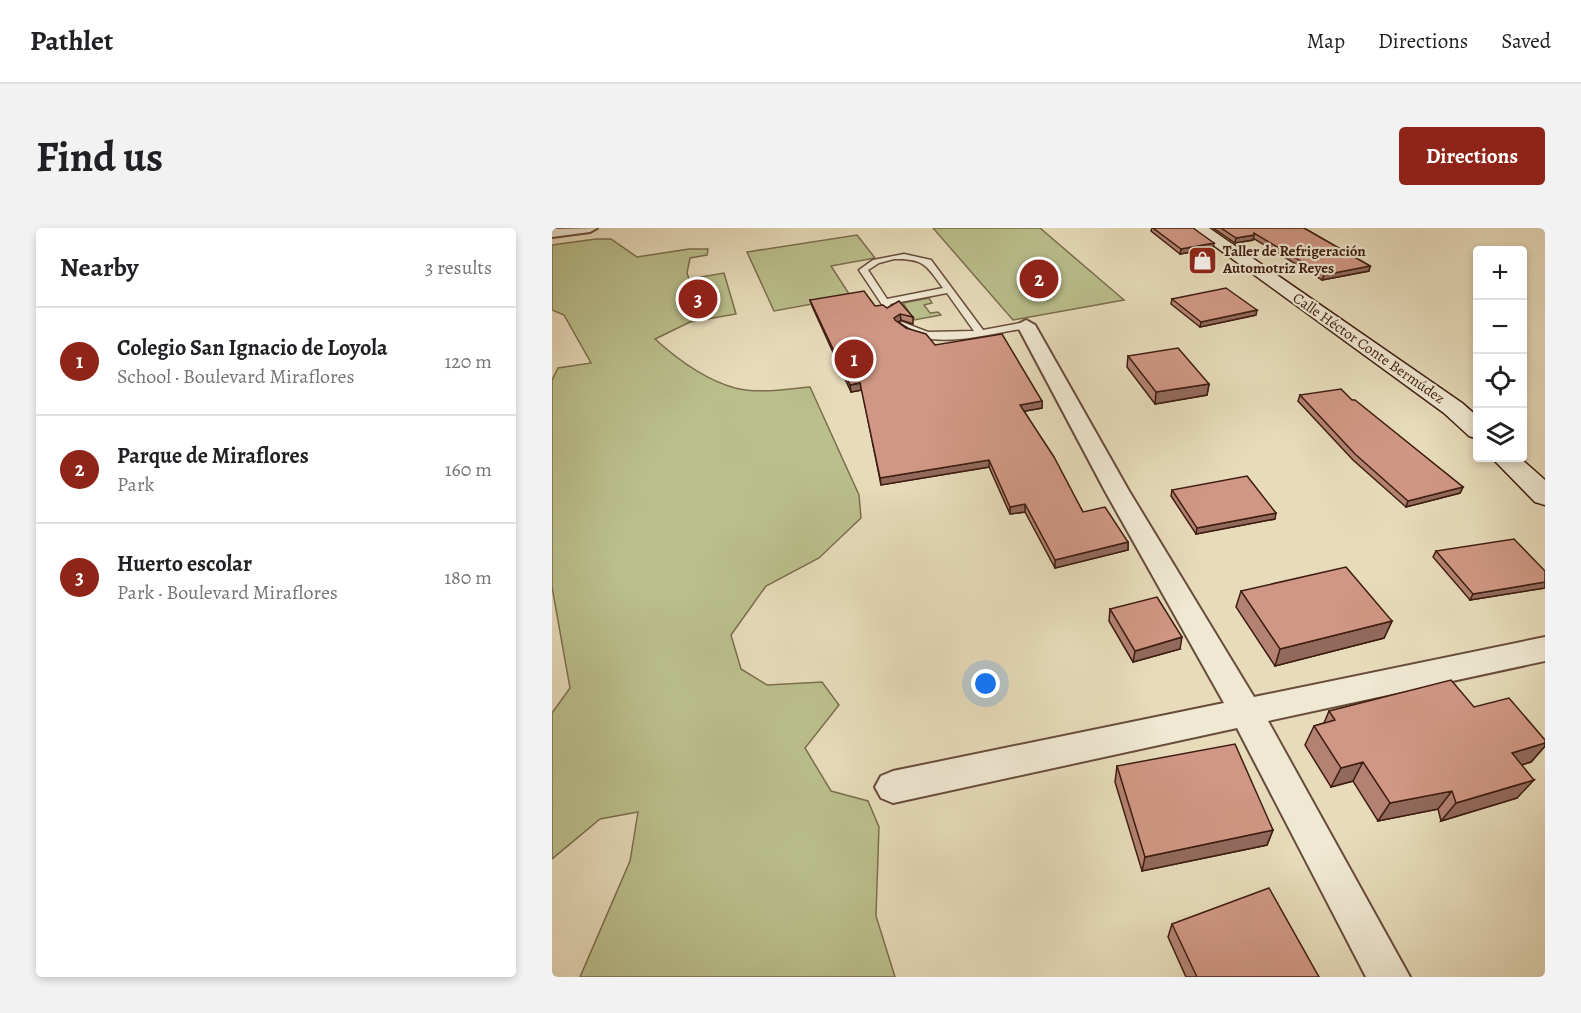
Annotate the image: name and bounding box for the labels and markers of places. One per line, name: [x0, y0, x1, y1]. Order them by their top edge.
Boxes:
place label: Taller de Refrigeración Automotriz Reyes: [1222, 241, 1366, 278]
shop icon: Taller de Refrigeración Automotriz Reyes: [1186, 244, 1218, 276]
pin: 2: [1020, 256, 1058, 302]
pin: 3: [678, 276, 718, 322]
pin: 1: [834, 336, 874, 382]

